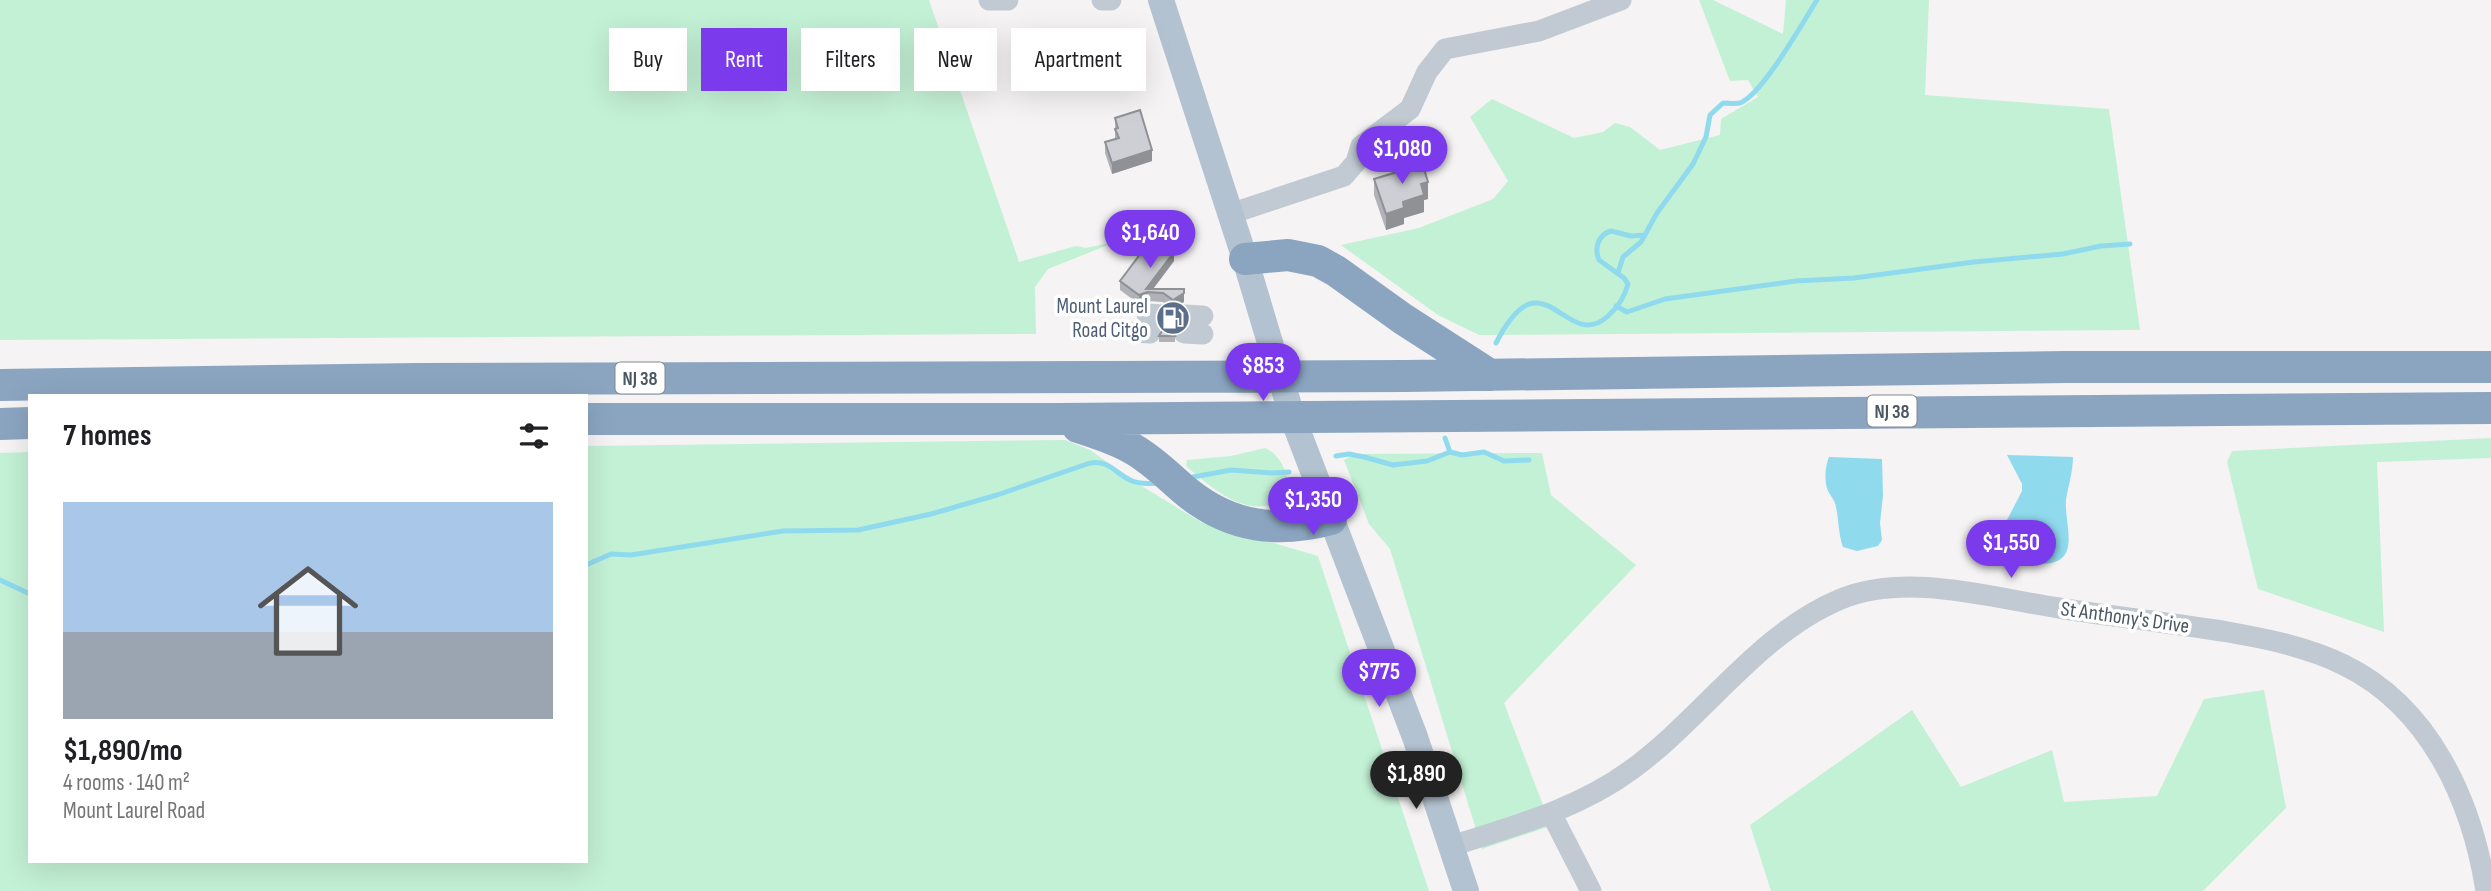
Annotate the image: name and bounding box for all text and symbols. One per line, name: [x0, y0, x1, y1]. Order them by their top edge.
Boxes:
chip: Buy: [609, 28, 687, 91]
chip: Rent: [701, 28, 787, 91]
chip: Filters: [801, 28, 900, 91]
chip: New: [914, 28, 997, 91]
chip: Apartment: [1011, 28, 1146, 91]
pin: $1,080: [1345, 127, 1459, 186]
text: $1,080: [1372, 135, 1432, 163]
pin: $1,640: [1093, 210, 1207, 270]
text: $1,640: [1120, 219, 1180, 247]
place label: Mount Laurel Road Citgo: [1056, 294, 1148, 343]
fuel station icon: Mount Laurel Road Citgo: [1154, 299, 1192, 337]
pin: $853: [1222, 344, 1304, 403]
text: $853: [1241, 352, 1285, 380]
road number: NJ 38: [616, 362, 664, 394]
road number: NJ 38: [1868, 396, 1916, 426]
icon: filters: [515, 417, 553, 455]
text: 7 homes: [63, 418, 151, 454]
pin: $1,350: [1256, 477, 1370, 537]
text: $1,350: [1284, 486, 1342, 514]
pin: $1,550: [1954, 520, 2068, 580]
text: $1,550: [1982, 529, 2040, 557]
icon: home: [245, 548, 371, 674]
street label: St Anthony's Drive: [2059, 596, 2191, 639]
pin: $775: [1338, 650, 1420, 709]
text: $775: [1358, 658, 1400, 686]
text: $1,890/mo: [63, 733, 183, 769]
pin: $1,890: [1359, 752, 1473, 811]
text: $1,890: [1386, 760, 1446, 788]
text: 4 rooms · 140 m²: [63, 769, 190, 797]
text: Mount Laurel Road: [63, 797, 205, 825]

